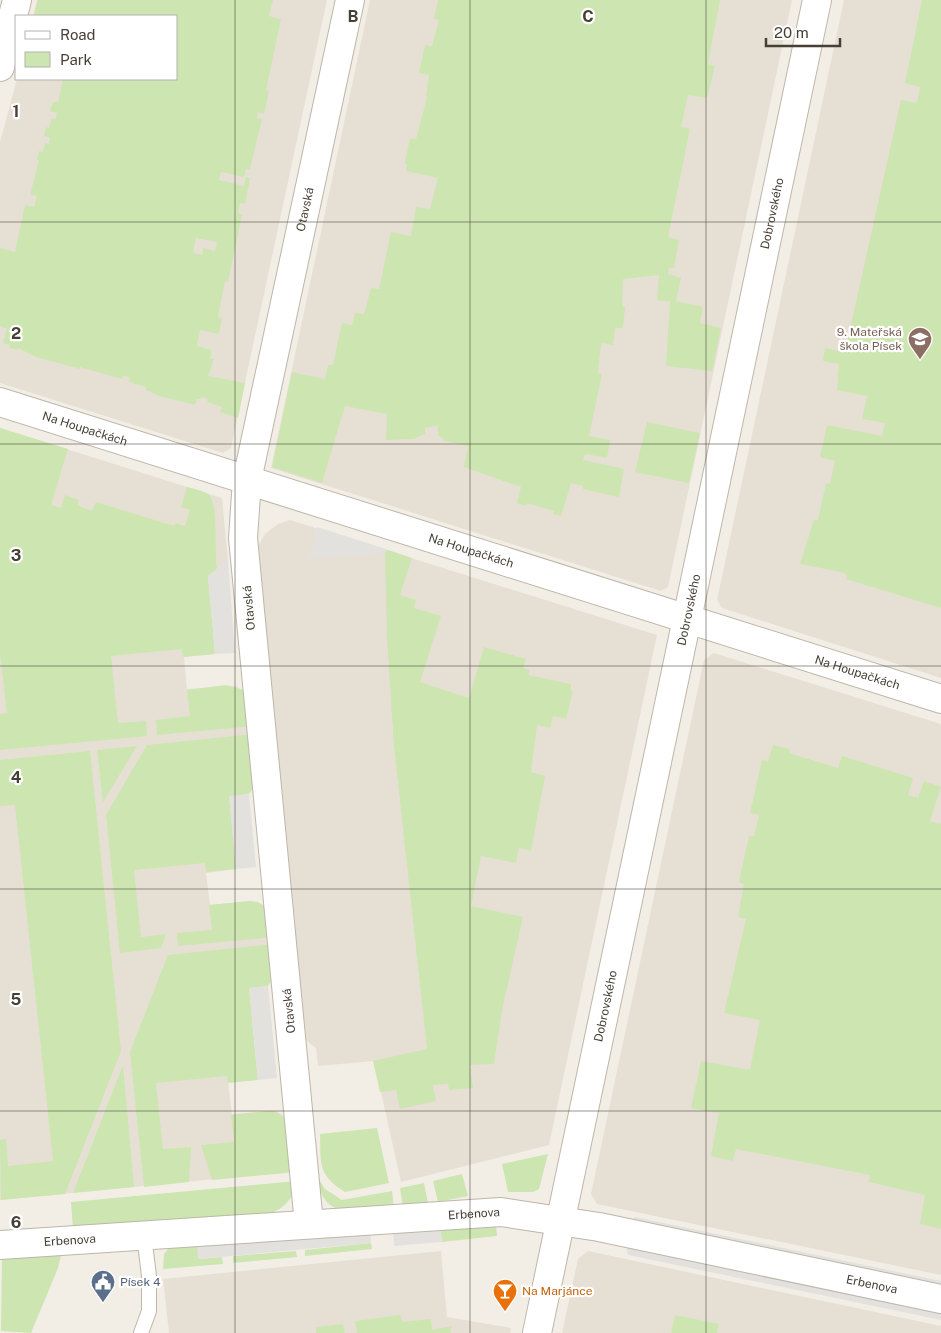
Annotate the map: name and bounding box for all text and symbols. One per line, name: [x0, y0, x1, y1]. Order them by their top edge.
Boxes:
text: B: [348, 7, 359, 26]
text: C: [582, 7, 594, 26]
legend: [15, 15, 178, 80]
scale bar: [766, 15, 840, 47]
text: 20 m: [774, 24, 809, 41]
text: Road: [60, 26, 96, 43]
text: Park: [60, 51, 92, 68]
text: 1: [13, 102, 19, 121]
street label: Dobrovského: [758, 176, 787, 250]
street label: Otavská: [293, 186, 317, 233]
text: 2: [11, 324, 21, 343]
place label: 9. Mateřská škola Písek: [837, 325, 902, 353]
school or university icon: 9. Mateřská škola Písek: [907, 326, 933, 360]
street label: Na Houpačkách: [41, 409, 129, 449]
street label: Na Houpačkách: [427, 531, 515, 571]
text: 3: [11, 546, 21, 565]
street label: Dobrovského: [675, 573, 703, 647]
street label: Otavská: [240, 585, 258, 631]
street label: Na Houpačkách: [813, 653, 902, 693]
text: 4: [11, 768, 22, 787]
street label: Dobrovského: [591, 969, 620, 1043]
street label: Otavská: [280, 988, 298, 1034]
text: 5: [11, 990, 22, 1009]
street label: Erbenova: [447, 1205, 500, 1222]
text: 6: [11, 1213, 21, 1232]
street label: Erbenova: [43, 1232, 96, 1249]
public building icon: Písek 4: [90, 1269, 116, 1303]
street label: Erbenova: [845, 1272, 899, 1297]
place label: Písek 4: [120, 1275, 161, 1289]
bar icon: Na Marjánce: [492, 1278, 518, 1312]
place label: Na Marjánce: [522, 1284, 593, 1298]

